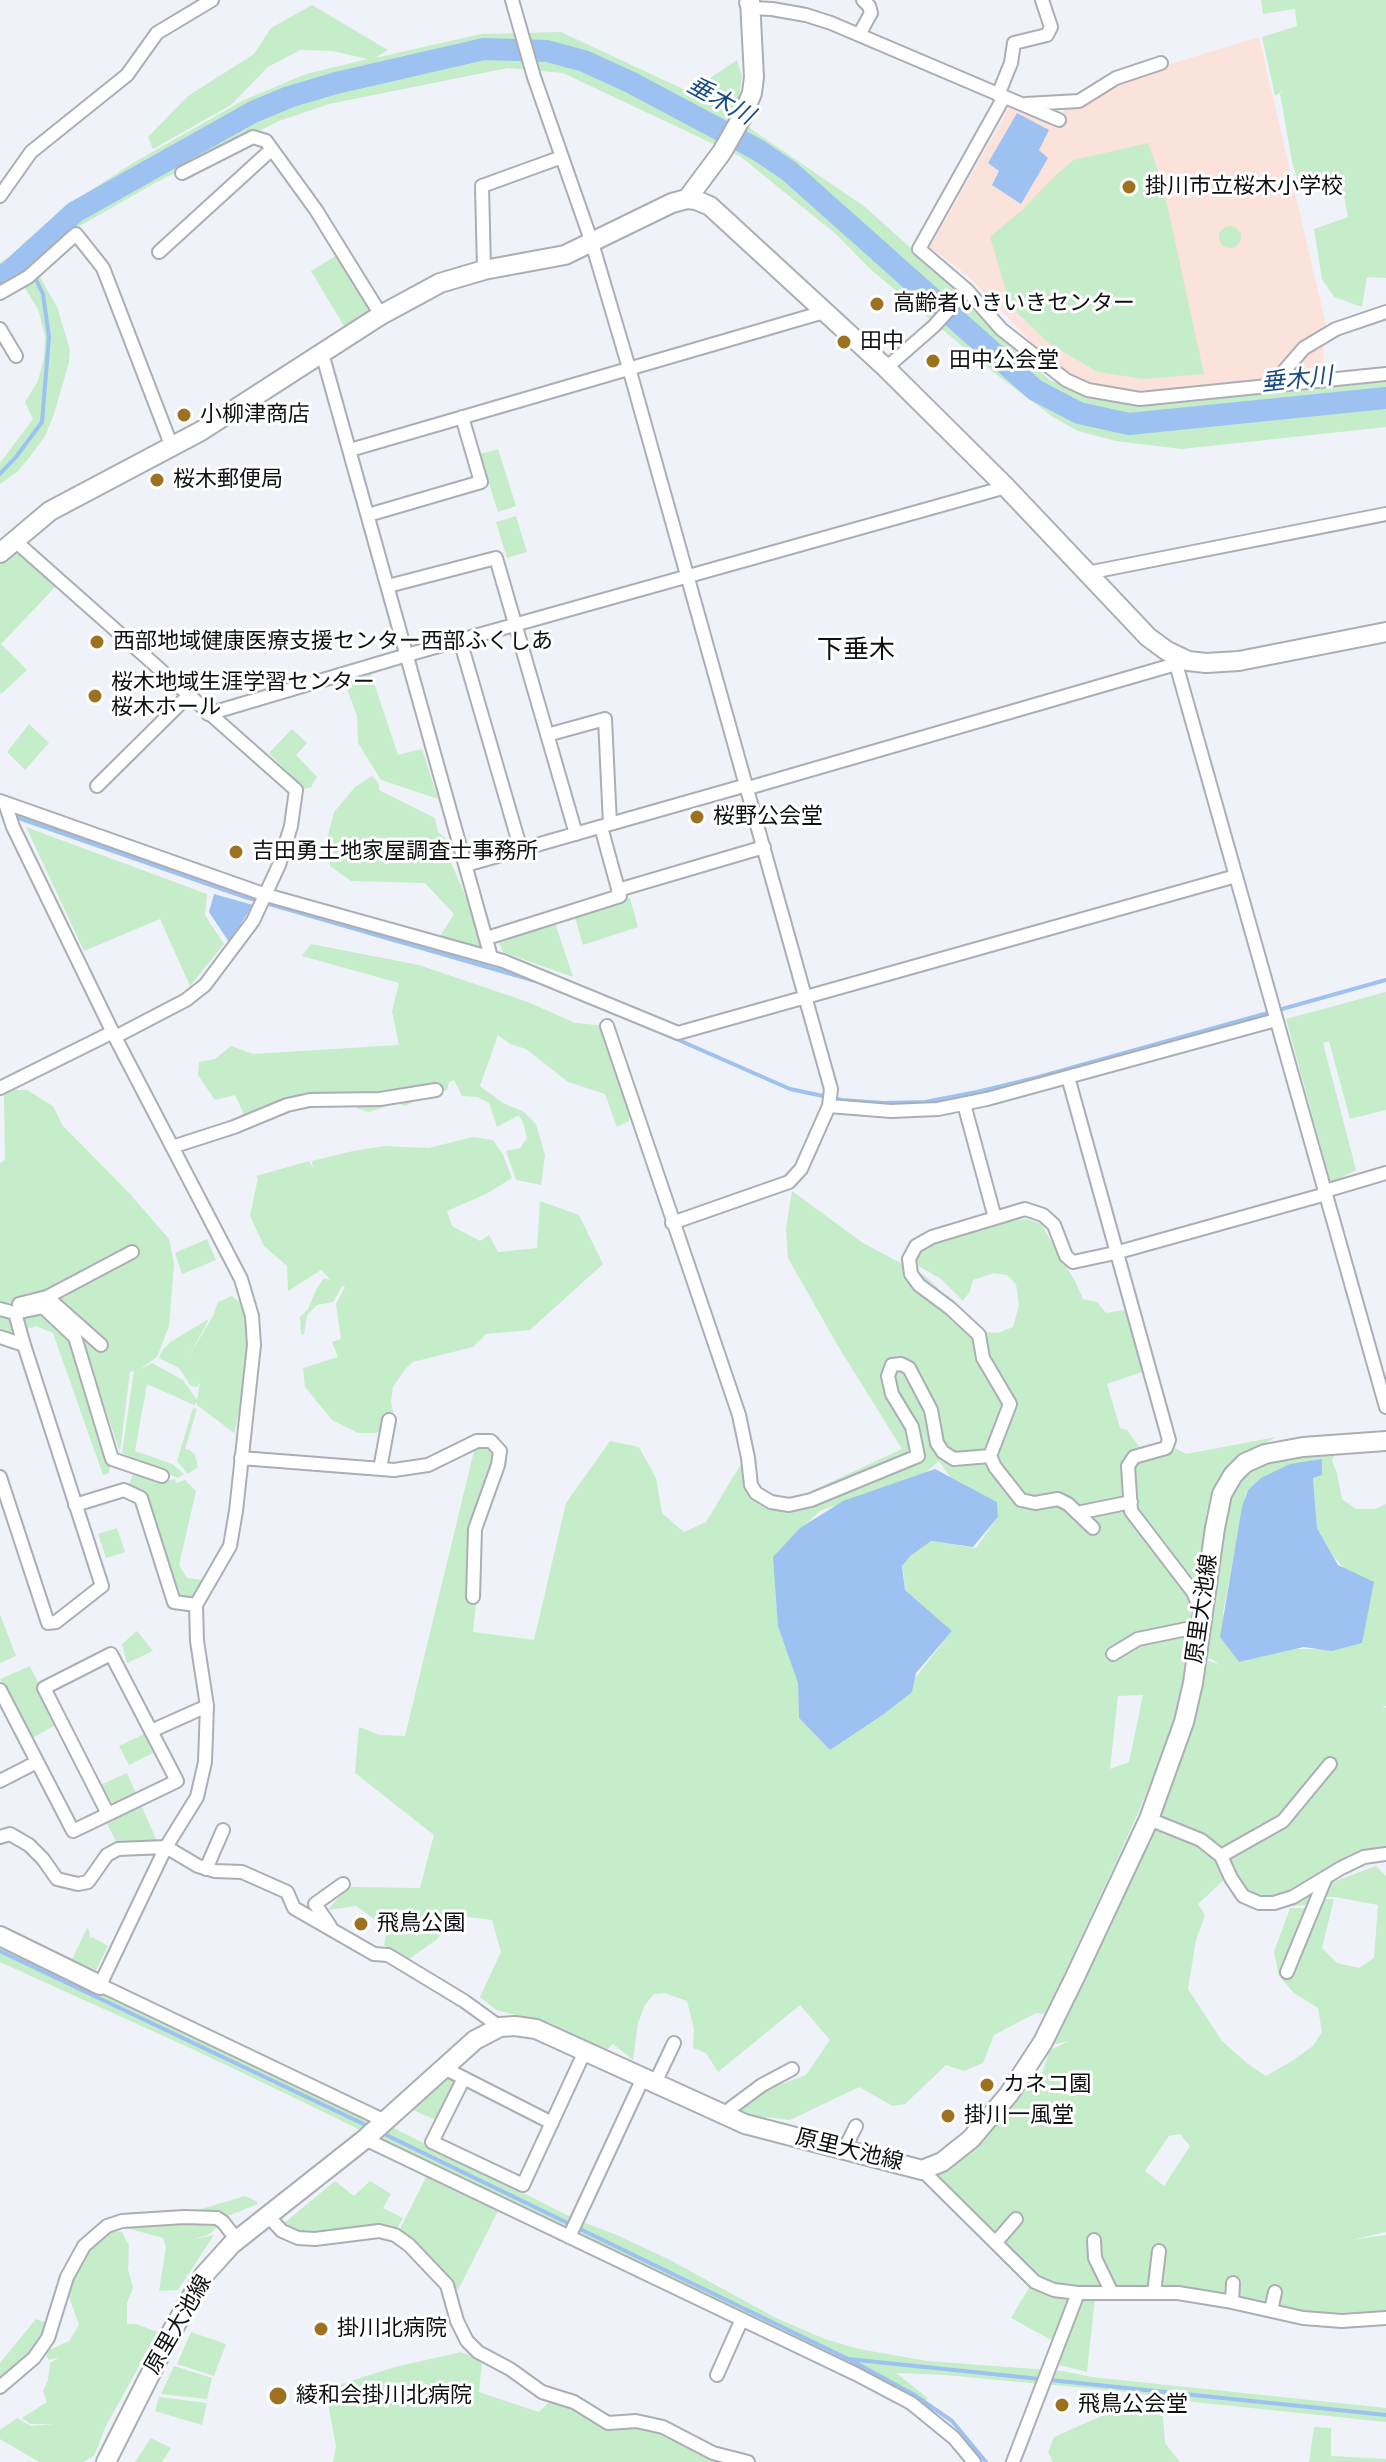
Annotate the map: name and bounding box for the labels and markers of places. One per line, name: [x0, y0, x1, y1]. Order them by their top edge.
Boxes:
place label: 掛川市立桜木小学校: [1145, 174, 1343, 200]
marker: 掛川市立桜木小学校: [1120, 178, 1138, 196]
place label: 高齢者いきいきセンター: [893, 291, 1135, 317]
marker: 高齢者いきいきセンター: [868, 295, 886, 313]
place label: 田中: [860, 329, 904, 355]
marker: 田中: [835, 333, 853, 351]
place label: 田中公会堂: [949, 348, 1059, 374]
marker: 田中公会堂: [924, 352, 942, 370]
place label: 小柳津商店: [200, 402, 310, 428]
marker: 小柳津商店: [175, 406, 193, 424]
place label: 桜木郵便局: [173, 467, 283, 493]
marker: 桜木郵便局: [148, 471, 166, 489]
place label: 西部地域健康医療支援センター西部ふくしあ: [113, 629, 553, 655]
marker: 西部地域健康医療支援センター西部ふくしあ: [88, 633, 106, 651]
place label: 桜木地域生涯学習センター 桜木ホール: [111, 670, 375, 722]
marker: 桜木地域生涯学習センター 桜木ホール: [86, 687, 104, 705]
place label: 桜野公会堂: [713, 804, 823, 830]
marker: 桜野公会堂: [688, 808, 706, 826]
place label: 吉田勇土地家屋調査士事務所: [252, 839, 538, 865]
marker: 吉田勇土地家屋調査士事務所: [227, 843, 245, 861]
place label: 飛鳥公園: [377, 1911, 465, 1937]
marker: 飛鳥公園: [352, 1915, 370, 1933]
place label: カネコ園: [1003, 2072, 1091, 2098]
marker: カネコ園: [978, 2076, 996, 2094]
place label: 掛川一風堂: [964, 2103, 1074, 2129]
marker: 掛川一風堂: [939, 2107, 957, 2125]
place label: 掛川北病院: [337, 2316, 447, 2342]
marker: 掛川北病院: [312, 2320, 330, 2338]
place label: 綾和会掛川北病院: [296, 2383, 472, 2409]
marker: 綾和会掛川北病院: [267, 2385, 289, 2407]
place label: 飛鳥公会堂: [1078, 2392, 1188, 2418]
marker: 飛鳥公会堂: [1053, 2396, 1071, 2414]

